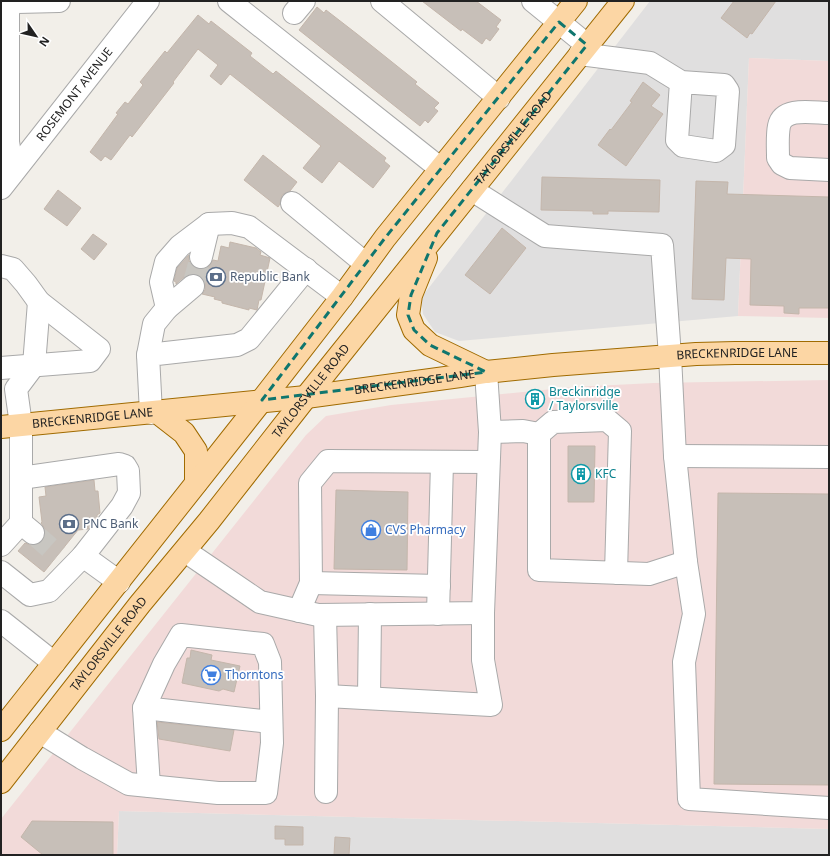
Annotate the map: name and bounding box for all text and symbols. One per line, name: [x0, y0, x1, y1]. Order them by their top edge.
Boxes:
north arrow: [16, 16, 56, 56]
text: N: [36, 34, 53, 50]
street label: ROSEMONT AVENUE: [32, 44, 116, 145]
street label: TAYLORSVILLE ROAD: [470, 87, 556, 188]
bank icon: Republic Bank: [205, 266, 227, 288]
place label: Republic Bank: [230, 268, 310, 285]
street label: TAYLORSVILLE ROAD: [268, 340, 353, 441]
street label: BRECKENRIDGE LANE: [676, 344, 798, 363]
street label: BRECKENRIDGE LANE: [353, 365, 476, 398]
place label: Breckinridge / Taylorsville: [549, 383, 621, 414]
building icon: Breckinridge / Taylorsville: [524, 388, 546, 410]
street label: BRECKENRIDGE LANE: [31, 403, 154, 432]
building icon: KFC: [570, 463, 592, 485]
place label: KFC: [595, 465, 617, 482]
bank icon: PNC Bank: [58, 513, 80, 535]
place label: PNC Bank: [83, 515, 139, 532]
shop icon: CVS Pharmacy: [360, 519, 382, 541]
place label: CVS Pharmacy: [385, 521, 467, 538]
street label: TAYLORSVILLE ROAD: [66, 593, 151, 695]
supermarket icon: Thorntons: [200, 664, 222, 686]
place label: Thorntons: [225, 666, 284, 683]

